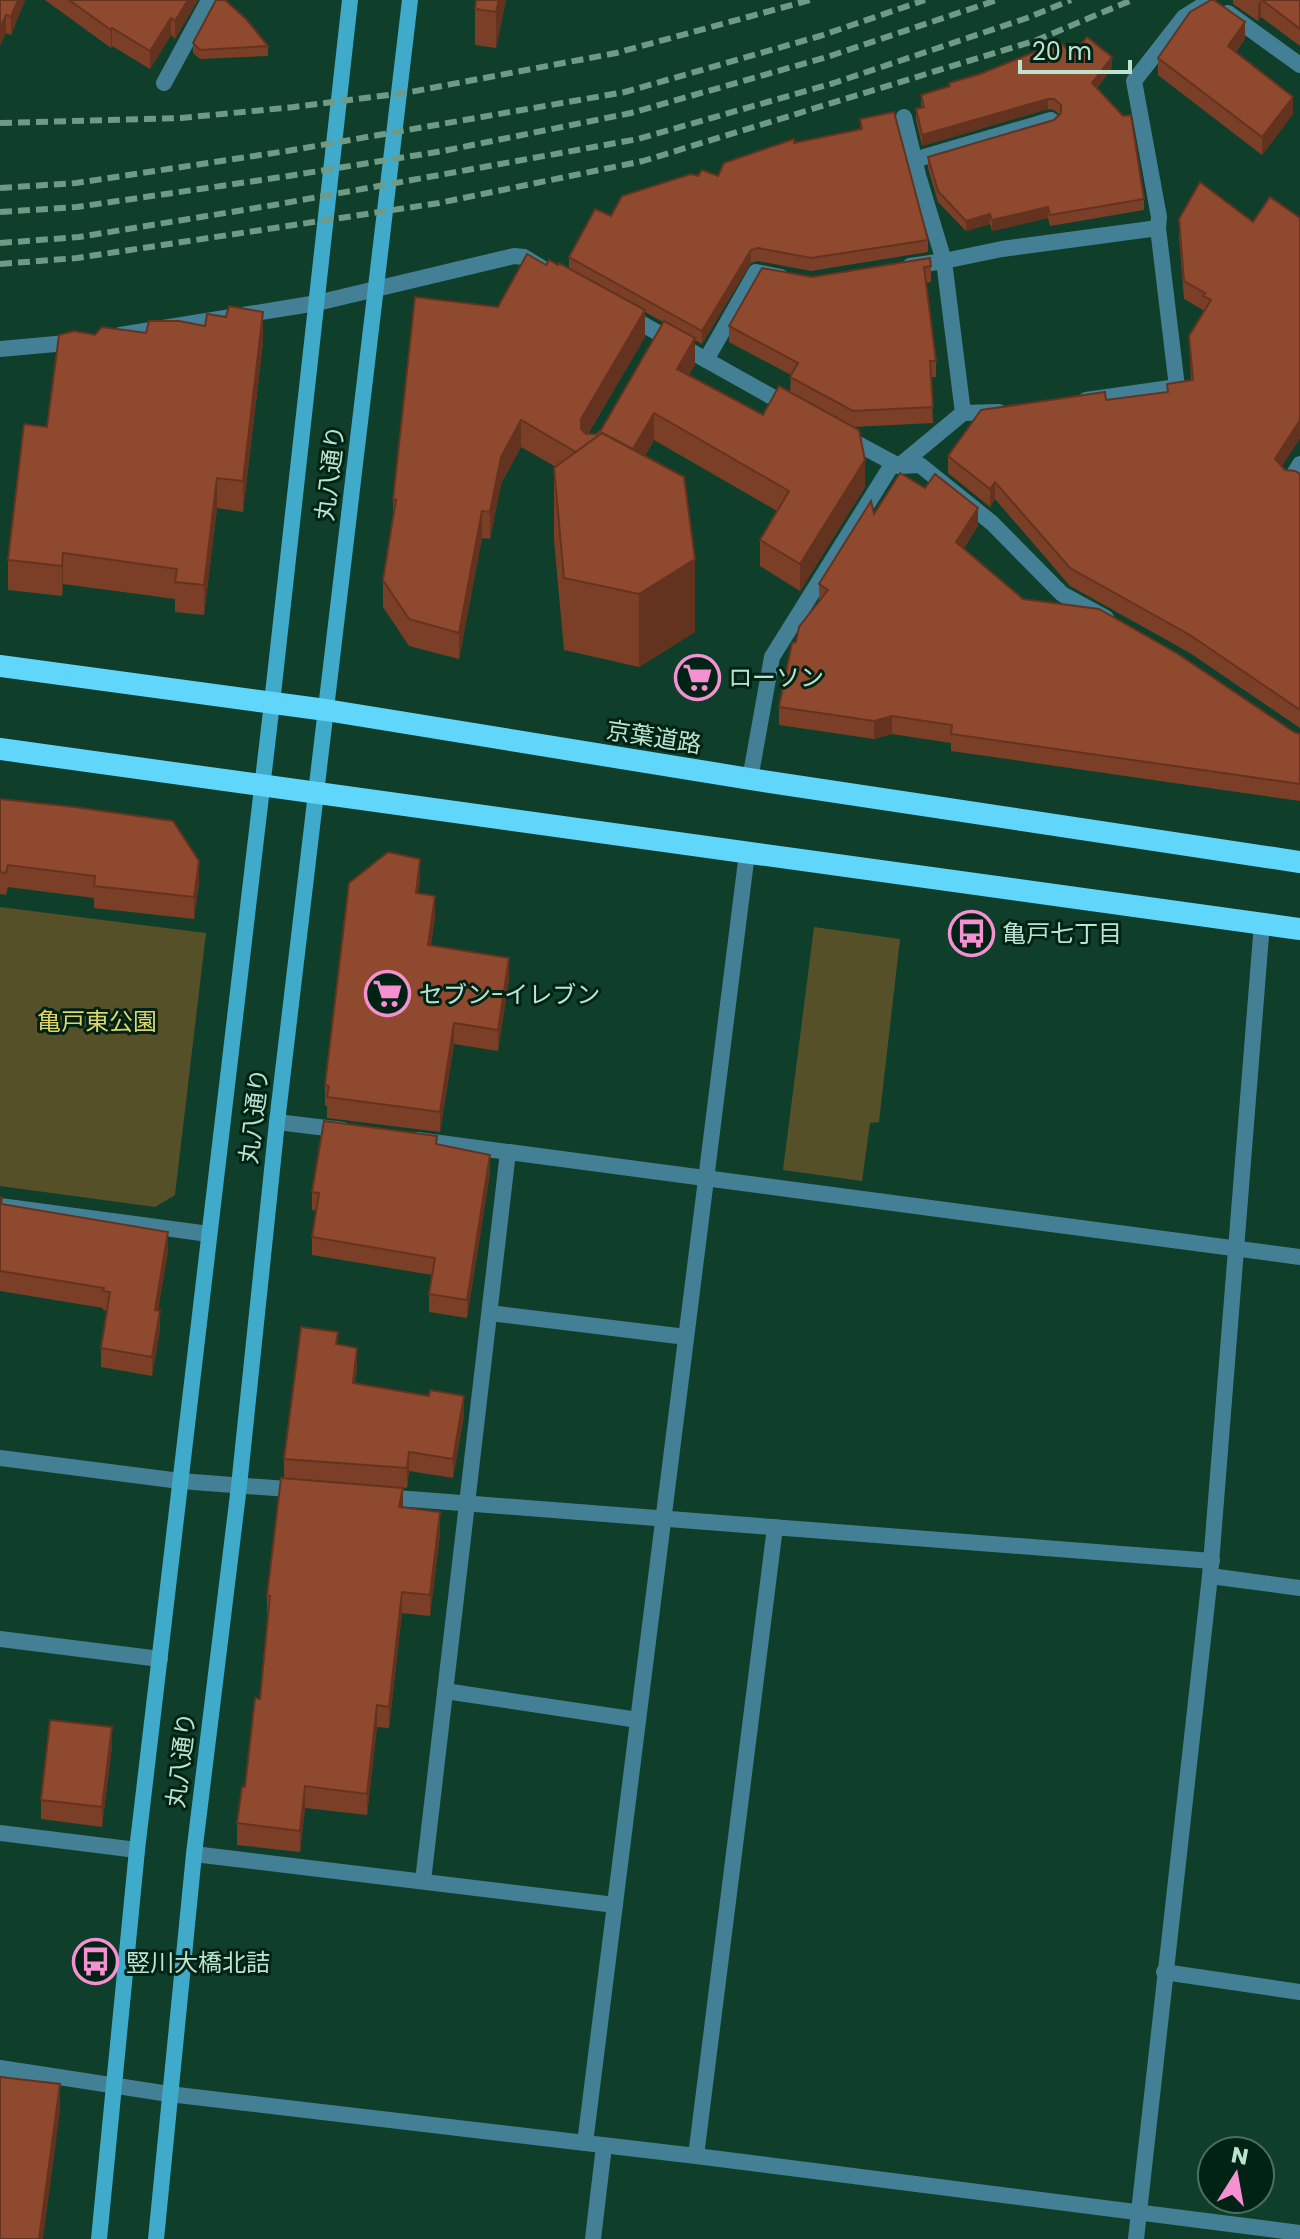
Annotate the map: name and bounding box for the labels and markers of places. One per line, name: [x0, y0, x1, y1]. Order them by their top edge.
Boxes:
supermarket icon: ローソン: [673, 653, 721, 701]
place label: ローソン: [728, 661, 824, 694]
bus stop icon: 亀戸七丁目: [947, 909, 995, 957]
place label: 亀戸七丁目: [1002, 917, 1122, 950]
supermarket icon: セブン-イレブン: [364, 970, 412, 1018]
place label: セブン-イレブン: [419, 978, 600, 1011]
bus stop icon: 竪川大橋北詰: [71, 1938, 119, 1986]
place label: 竪川大橋北詰: [126, 1946, 270, 1979]

